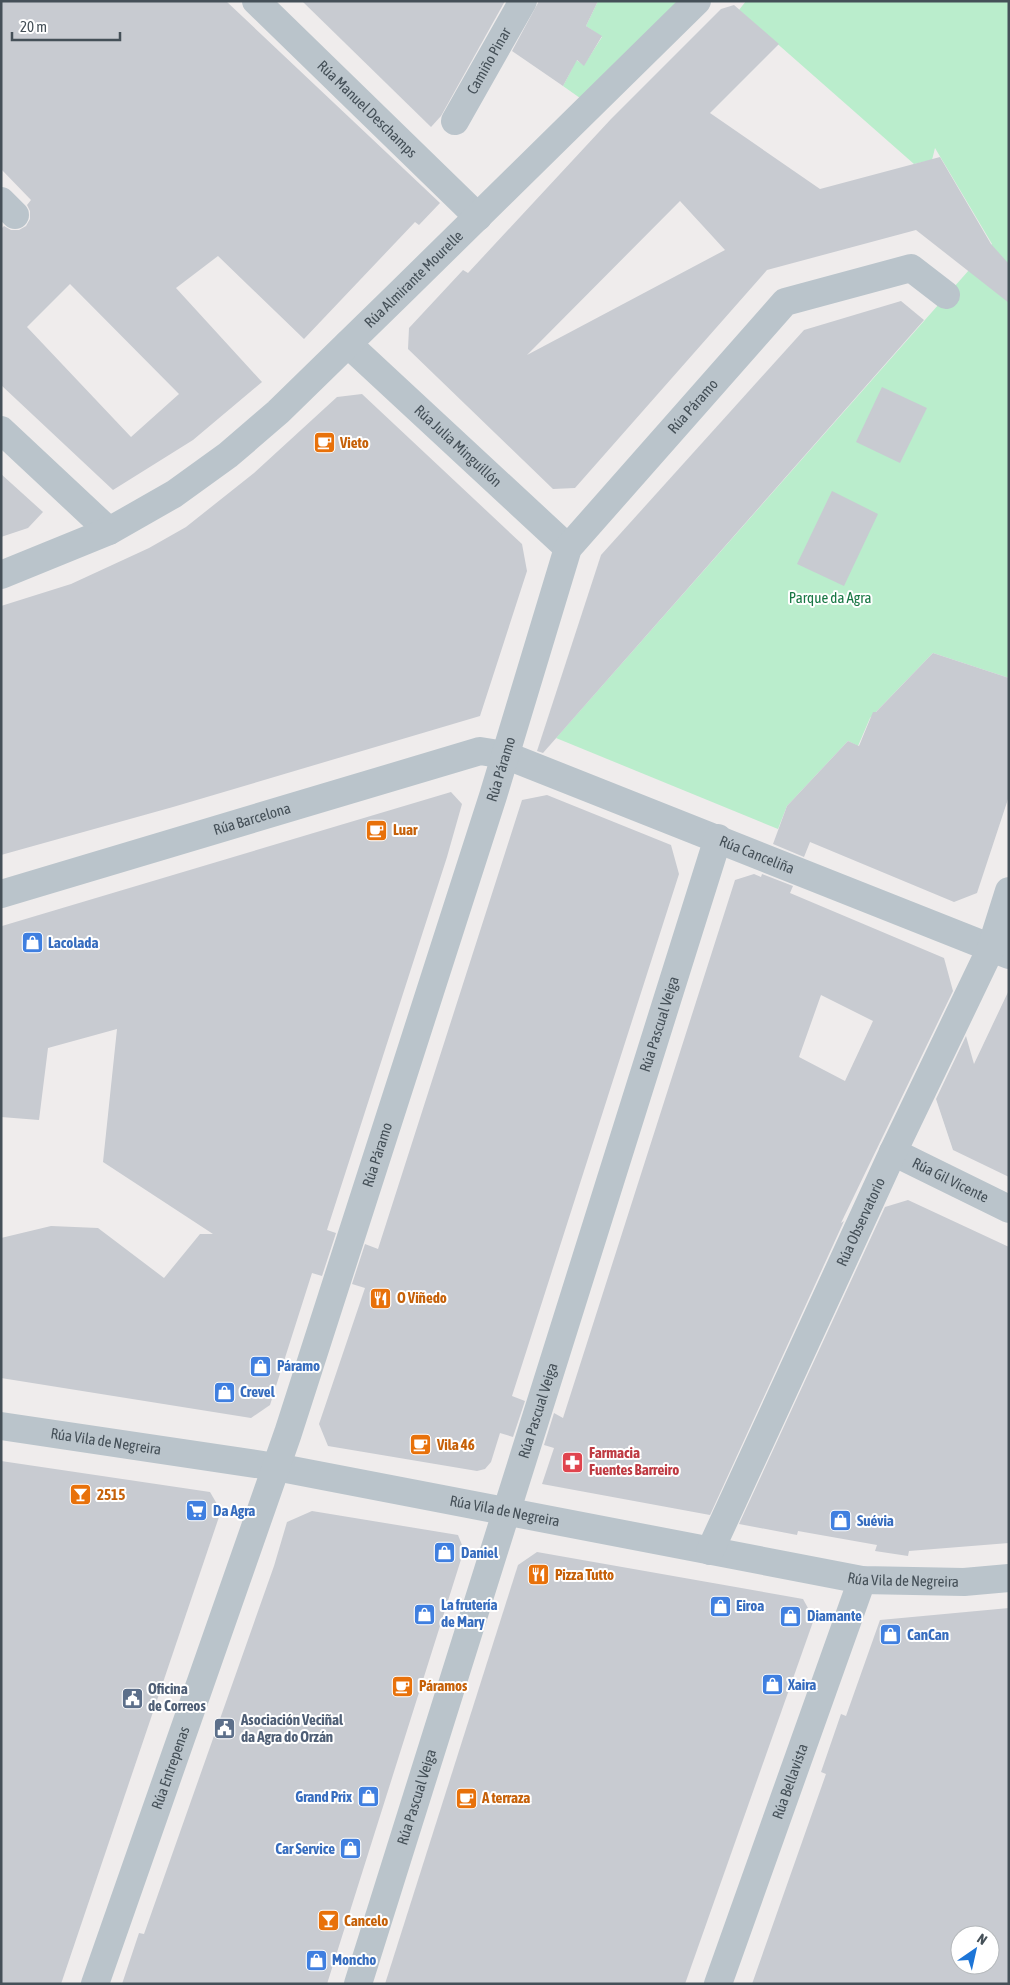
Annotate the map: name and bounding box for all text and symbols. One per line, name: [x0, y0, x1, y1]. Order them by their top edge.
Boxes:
scale bar: [12, 10, 120, 42]
text: 20 m: [20, 18, 47, 35]
street label: Camiño Pinar: [463, 24, 514, 97]
street label: Rúa Manuel Deschamps: [314, 57, 421, 161]
street label: Rúa Almirante Mourelle: [361, 227, 466, 331]
street label: Rúa Páramo: [664, 375, 721, 437]
street label: Rúa Julia Minguillón: [411, 401, 505, 490]
cafe icon: Vieto: [312, 431, 336, 455]
place label: Vieto: [339, 434, 369, 451]
park label: Parque da Agra: [789, 589, 871, 606]
street label: Rúa Páramo: [483, 735, 518, 804]
street label: Rúa Barcelona: [211, 799, 293, 838]
cafe icon: Luar: [365, 818, 389, 842]
place label: Luar: [393, 821, 418, 838]
street label: Rúa Canceliña: [717, 832, 797, 877]
shop icon: Lacolada: [20, 931, 44, 955]
place label: Lacolada: [48, 934, 98, 951]
street label: Rúa Pascual Veiga: [636, 974, 682, 1074]
street label: Rúa Páramo: [359, 1120, 395, 1189]
street label: Rúa Gil Vicente: [910, 1154, 992, 1206]
street label: Rúa Observatorio: [833, 1175, 888, 1269]
restaurant icon: O Viñedo: [369, 1286, 393, 1310]
place label: O Viñedo: [397, 1289, 447, 1306]
shop icon: Páramo: [249, 1354, 273, 1378]
place label: Páramo: [277, 1357, 320, 1374]
street label: Rúa Pascual Veiga: [515, 1361, 561, 1460]
shop icon: Crevel: [212, 1380, 236, 1404]
place label: Crevel: [240, 1383, 276, 1400]
street label: Rúa Vila de Negreira: [49, 1425, 162, 1458]
cafe icon: Vila 46: [409, 1433, 433, 1457]
place label: Vila 46: [436, 1436, 475, 1453]
place label: Farmacia Fuentes Barreiro: [589, 1444, 679, 1478]
pharmacy icon: Farmacia Fuentes Barreiro: [561, 1450, 585, 1474]
bar icon: 2515: [69, 1483, 93, 1507]
place label: 2515: [97, 1486, 125, 1503]
street label: Rúa Vila de Negreira: [448, 1492, 561, 1530]
supermarket icon: Da Agra: [185, 1499, 209, 1523]
place label: Da Agra: [213, 1502, 255, 1519]
shop icon: Suévia: [829, 1509, 853, 1533]
place label: Suévia: [857, 1512, 894, 1529]
shop icon: Daniel: [433, 1541, 457, 1565]
place label: Daniel: [461, 1544, 499, 1561]
restaurant icon: Pizza Tutto: [527, 1563, 551, 1587]
place label: Pizza Tutto: [555, 1566, 614, 1583]
street label: Rúa Vila de Negreira: [846, 1568, 959, 1590]
shop icon: Eiroa: [708, 1594, 732, 1618]
place label: La frutería de Mary: [441, 1596, 498, 1630]
place label: Eiroa: [736, 1597, 764, 1614]
shop icon: La frutería de Mary: [413, 1602, 437, 1626]
shop icon: Diamante: [779, 1604, 803, 1628]
place label: Diamante: [807, 1607, 862, 1624]
shop icon: CanCan: [879, 1623, 903, 1647]
place label: CanCan: [907, 1626, 949, 1643]
shop icon: Xaira: [760, 1673, 784, 1697]
cafe icon: Páramos: [391, 1674, 415, 1698]
place label: Xaira: [787, 1676, 816, 1693]
place label: Páramos: [419, 1677, 468, 1694]
place label: Oficina de Correos: [148, 1680, 206, 1714]
public building icon: Oficina de Correos: [120, 1686, 144, 1710]
place label: Asociación Veciñal da Agra do Orzán: [240, 1711, 344, 1745]
public building icon: Asociación Veciñal da Agra do Orzán: [213, 1717, 237, 1741]
street label: Rúa Entrepenas: [148, 1724, 193, 1811]
street label: Rúa Bellavista: [768, 1741, 811, 1821]
street label: Rúa Pascual Veiga: [393, 1747, 439, 1847]
shop icon: Grand Prix: [356, 1785, 380, 1809]
cafe icon: A terraza: [454, 1786, 478, 1810]
place label: Grand Prix: [295, 1788, 352, 1805]
place label: A terraza: [481, 1789, 530, 1806]
shop icon: Car Service: [339, 1837, 363, 1861]
place label: Car Service: [275, 1840, 335, 1857]
bar icon: Cancelo: [316, 1909, 340, 1933]
place label: Cancelo: [344, 1912, 388, 1929]
north arrow: [950, 1925, 1000, 1975]
text: N: [974, 1930, 990, 1948]
shop icon: Moncho: [304, 1948, 328, 1972]
place label: Moncho: [332, 1951, 376, 1968]

